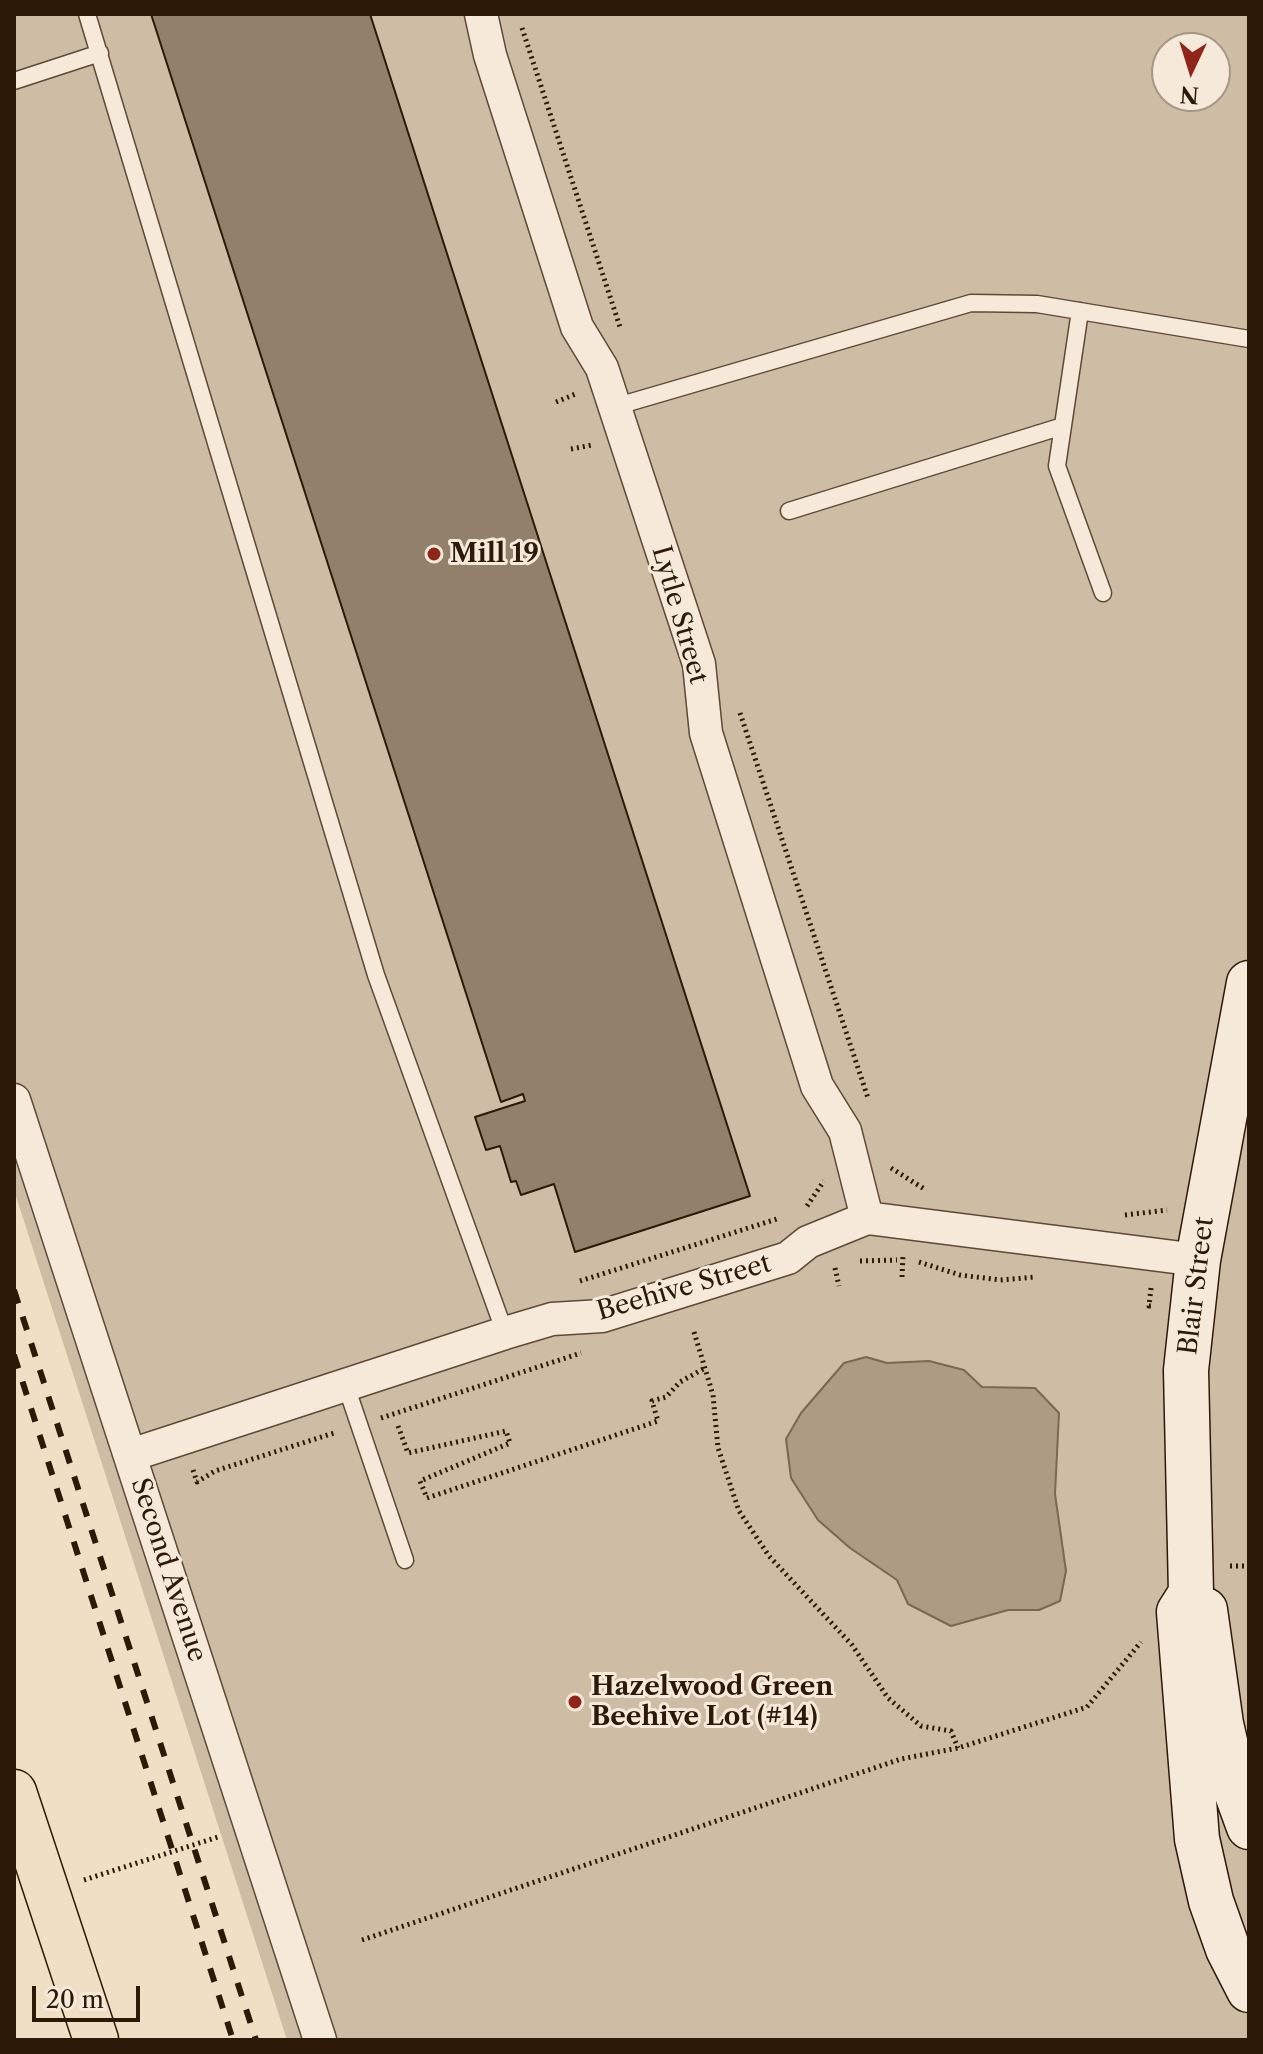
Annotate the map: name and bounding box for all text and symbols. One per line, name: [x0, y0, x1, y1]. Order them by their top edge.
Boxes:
north arrow: [1151, 32, 1231, 112]
text: N: [1179, 80, 1200, 109]
place label: Mill 19: [450, 538, 539, 570]
street label: Lytle Street: [644, 542, 714, 688]
marker: Mill 19: [425, 545, 443, 563]
street label: Blair Street: [1173, 1215, 1221, 1357]
street label: Beehive Street: [593, 1248, 775, 1328]
street label: Second Avenue: [124, 1474, 212, 1666]
place label: Hazelwood Green Beehive Lot (#14): [591, 1671, 833, 1732]
marker: Hazelwood Green Beehive Lot (#14): [566, 1693, 584, 1711]
scale bar: [36, 1970, 144, 2020]
text: 20 m: [46, 1985, 104, 2014]

